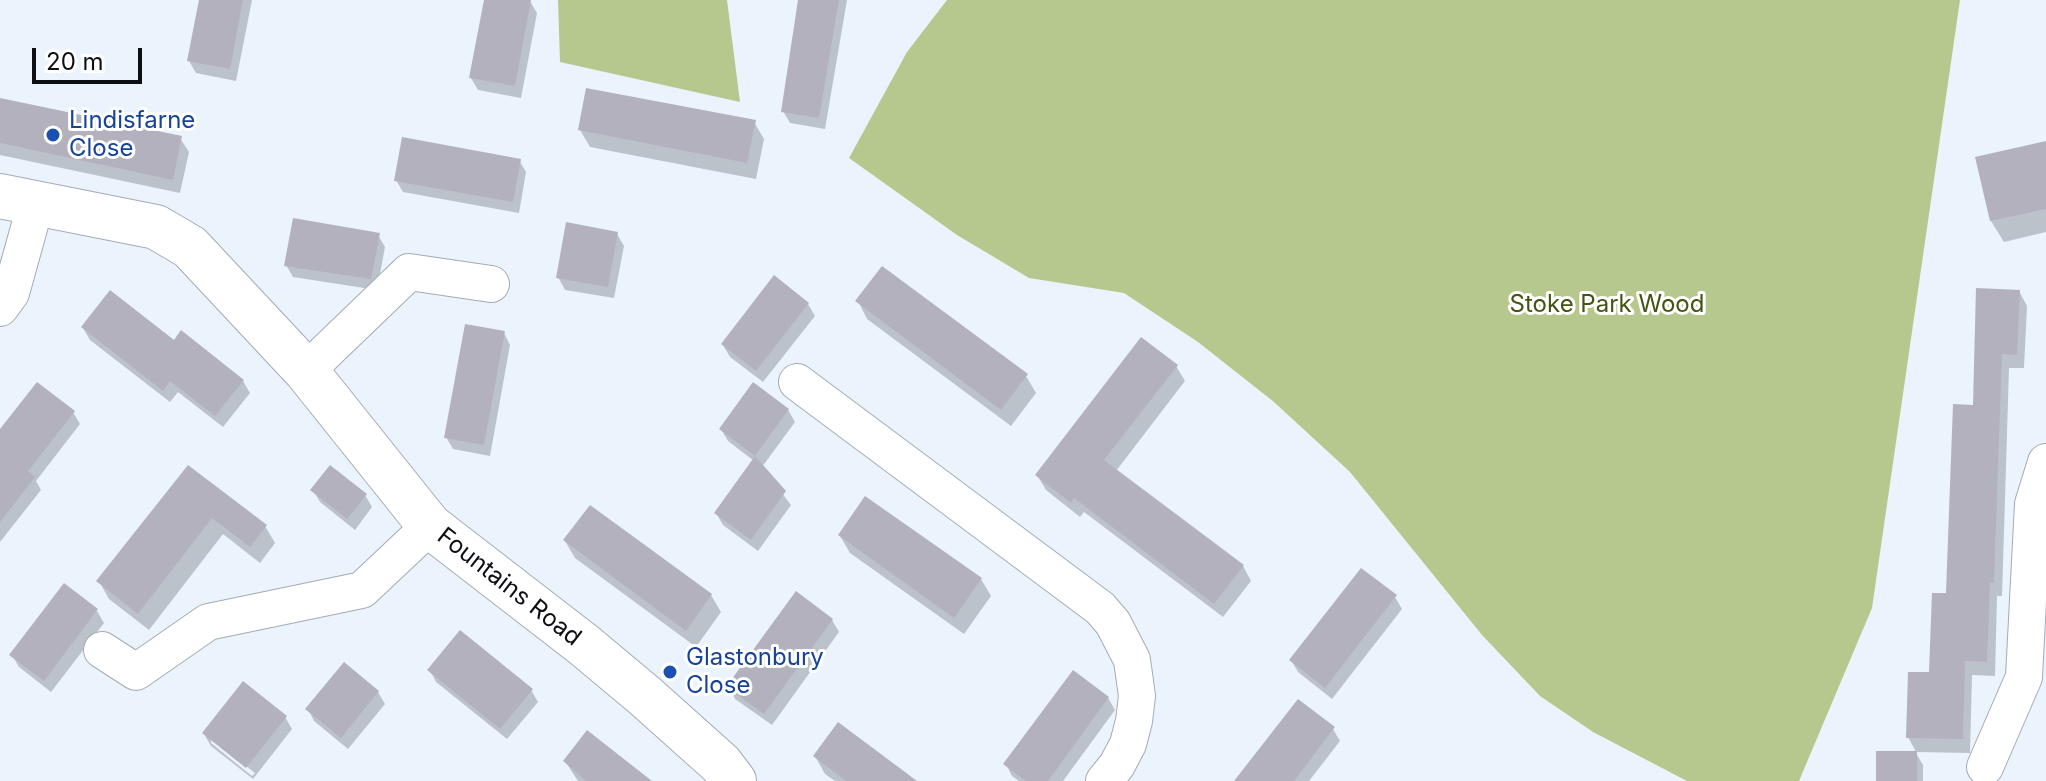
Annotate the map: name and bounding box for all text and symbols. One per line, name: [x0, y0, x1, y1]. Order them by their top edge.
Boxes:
scale bar: [36, 32, 146, 82]
text: 20 m: [46, 47, 104, 76]
place label: Lindisfarne Close: [69, 107, 195, 163]
marker: Lindisfarne Close: [44, 126, 62, 144]
park label: Stoke Park Wood: [1510, 291, 1704, 319]
street label: Fountains Road: [431, 522, 587, 652]
place label: Glastonbury Close: [686, 644, 824, 700]
marker: Glastonbury Close: [661, 663, 679, 681]

